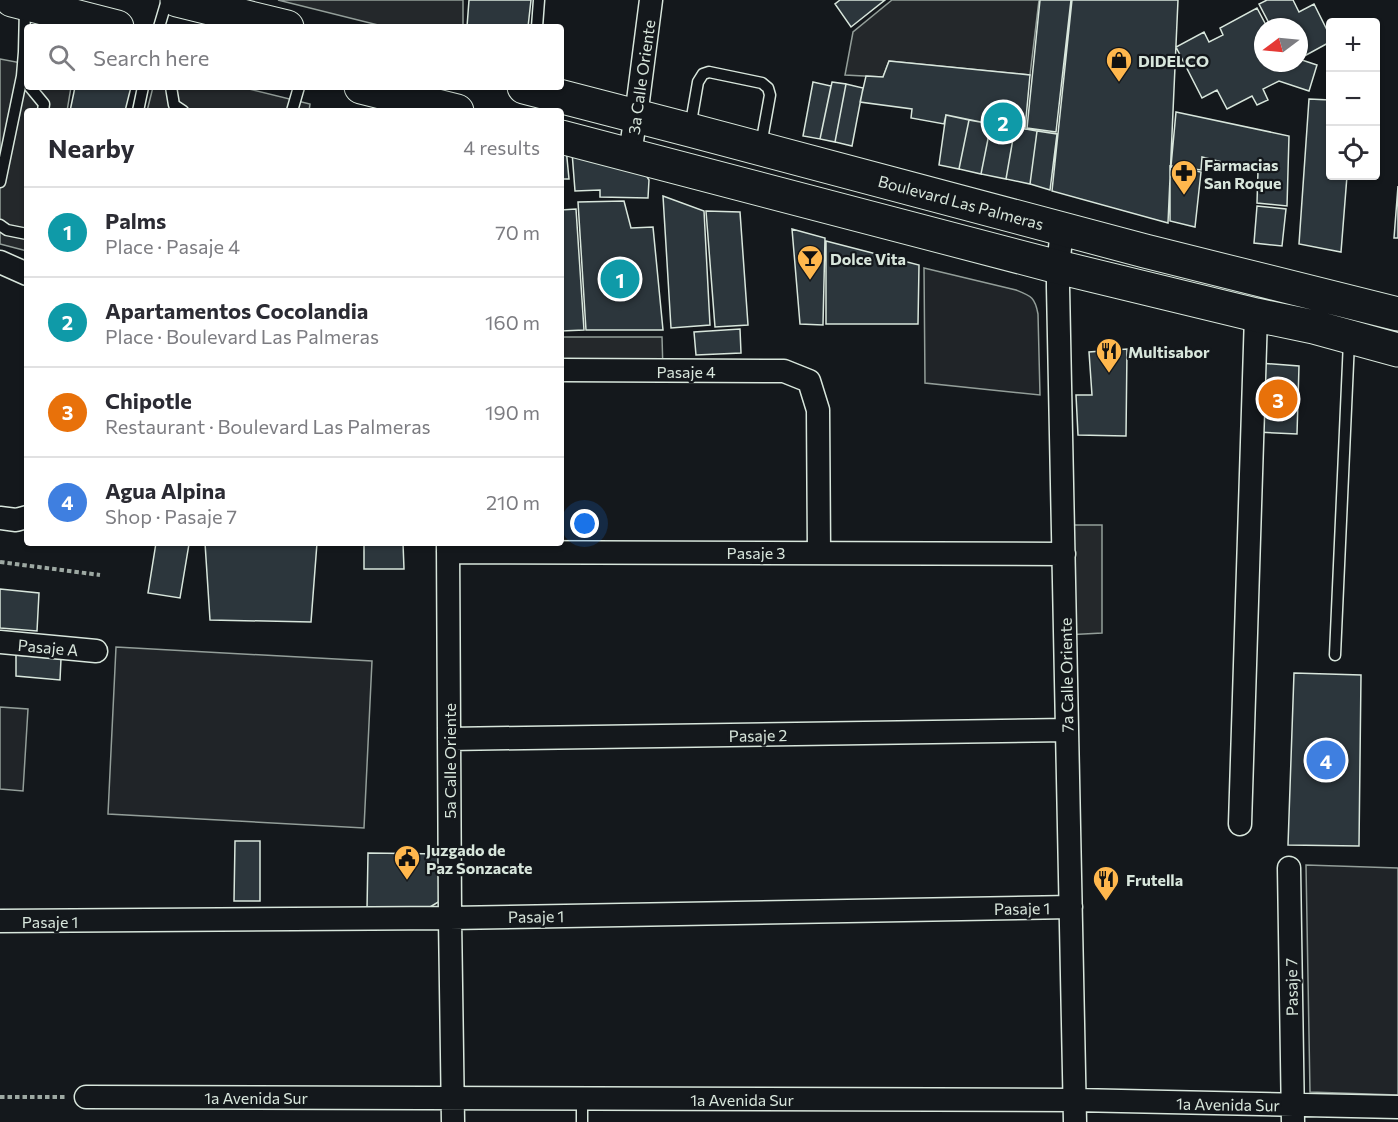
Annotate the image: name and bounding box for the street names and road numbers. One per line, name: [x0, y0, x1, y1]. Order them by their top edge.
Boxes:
street label: 3a Calle Oriente: [624, 18, 658, 136]
street label: Boulevard Las Palmeras: [876, 171, 1046, 233]
street label: Pasaje 4: [656, 362, 716, 381]
street label: Pasaje 3: [727, 543, 785, 562]
street label: 7a Calle Oriente: [1056, 618, 1076, 732]
street label: Pasaje A: [17, 635, 79, 659]
street label: 5a Calle Oriente: [440, 703, 459, 819]
street label: Pasaje 2: [729, 725, 788, 745]
street label: Pasaje 1: [994, 898, 1050, 918]
street label: Pasaje 1: [508, 906, 564, 926]
street label: Pasaje 1: [22, 912, 78, 931]
street label: Pasaje 7: [1281, 958, 1301, 1016]
street label: 1a Avenida Sur: [204, 1088, 308, 1107]
street label: 1a Avenida Sur: [690, 1090, 794, 1109]
street label: 1a Avenida Sur: [1176, 1094, 1281, 1114]

